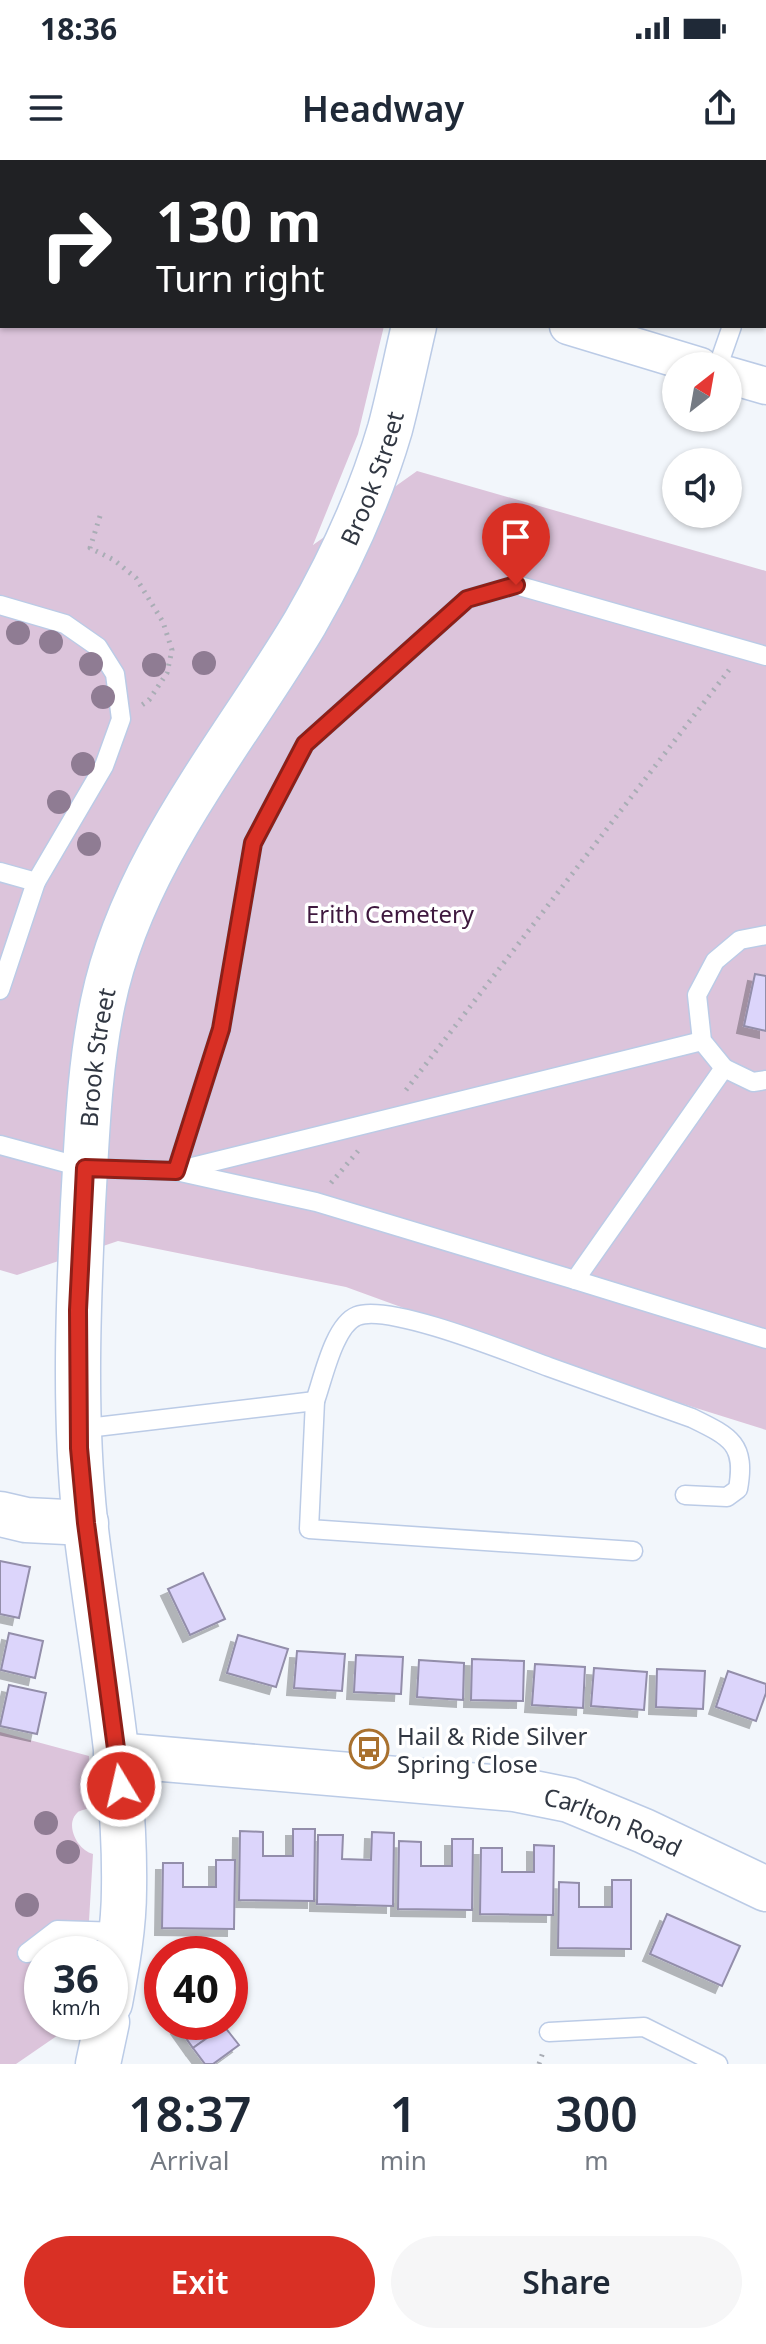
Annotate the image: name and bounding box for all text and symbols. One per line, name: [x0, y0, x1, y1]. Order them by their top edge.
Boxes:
text: 18:36: [40, 8, 117, 49]
text: Headway: [302, 84, 464, 133]
icon: menu: [24, 86, 68, 130]
icon: share: [698, 86, 742, 130]
text: 130 m: [156, 182, 321, 258]
icon: right: [24, 192, 128, 296]
text: Turn right: [156, 254, 324, 303]
north arrow: [662, 352, 742, 432]
map controls: [662, 352, 742, 528]
street label: Brook Street: [331, 407, 411, 550]
button: sound: [662, 448, 742, 528]
pin: [482, 503, 550, 585]
icon: arrive: [494, 515, 538, 559]
park label: Erith Cemetery: [306, 897, 475, 930]
street label: Brook Street: [71, 984, 122, 1128]
place label: Hail & Ride Silver Spring Close: [397, 1719, 588, 1780]
bus stop icon: Hail & Ride Silver Spring Close: [348, 1728, 390, 1770]
position arrow: [79, 1744, 163, 1828]
street label: Carlton Road: [541, 1779, 688, 1863]
speed limit sign: 40: [144, 1936, 248, 2040]
text: 36: [53, 1950, 99, 2005]
text: km/h: [51, 1994, 101, 2021]
text: 18:37: [128, 2081, 251, 2146]
text: 1: [390, 2081, 417, 2146]
text: 300: [555, 2081, 638, 2146]
text: Arrival: [150, 2142, 230, 2178]
text: min: [380, 2142, 427, 2178]
text: m: [584, 2142, 609, 2178]
button: Exit: [24, 2236, 375, 2328]
button: Share: [391, 2236, 742, 2328]

